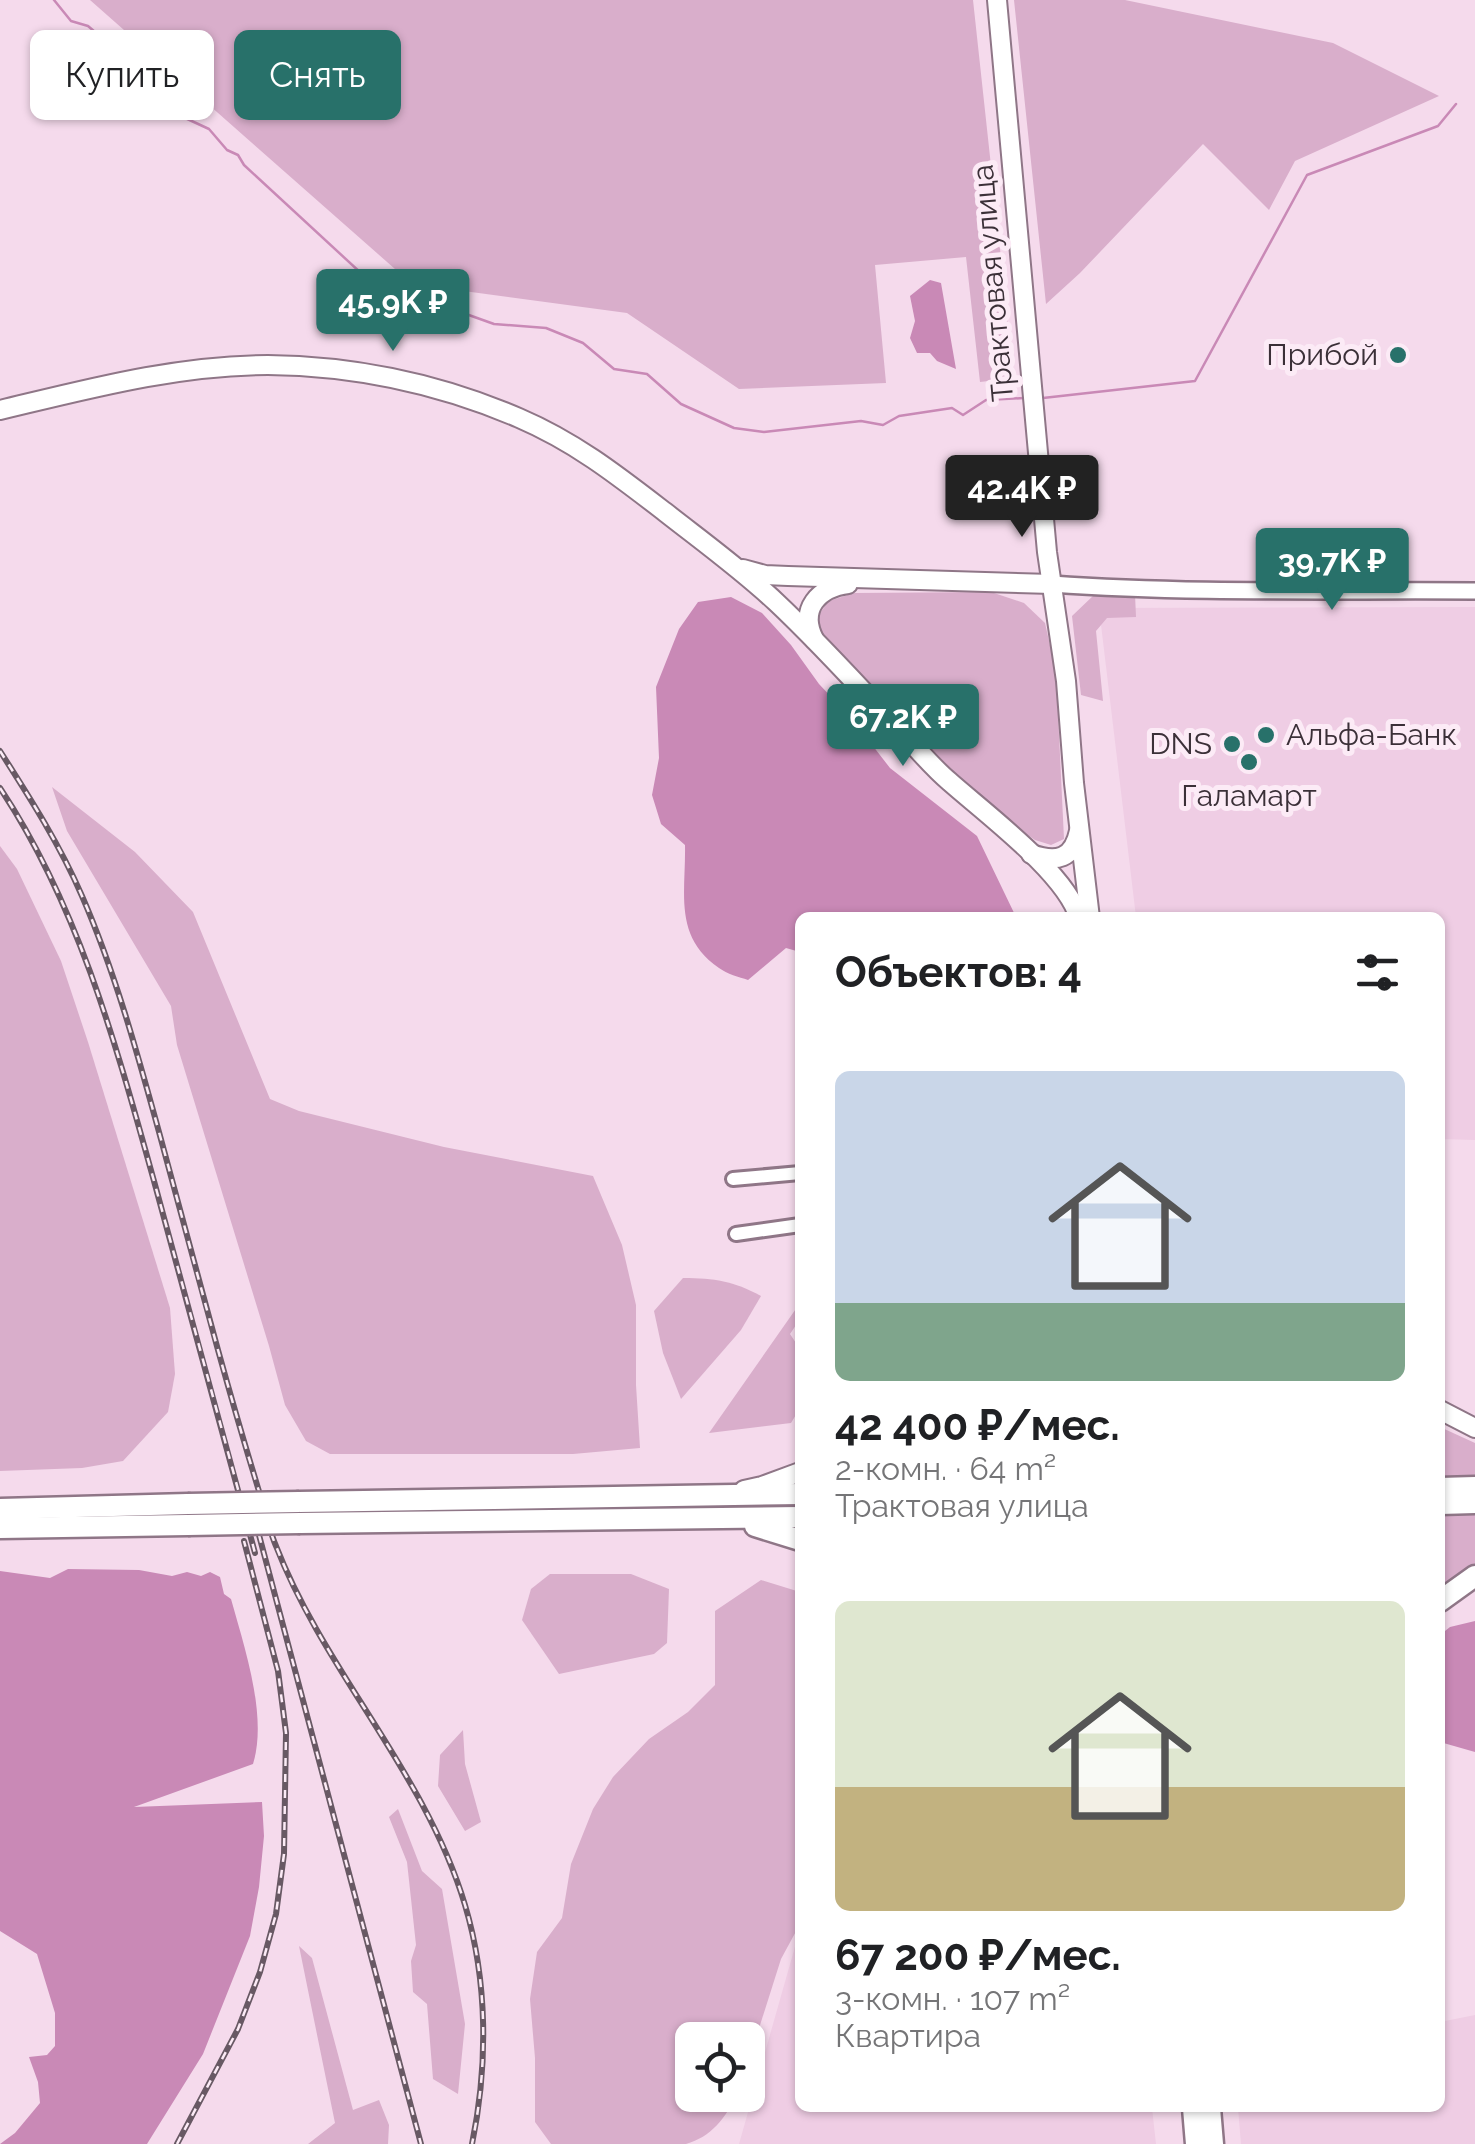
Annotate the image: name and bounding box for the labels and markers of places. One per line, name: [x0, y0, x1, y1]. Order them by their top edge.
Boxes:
pin: 45.9K ₽: [301, 269, 485, 354]
place label: Прибой: [1266, 337, 1378, 372]
marker: Прибой: [1387, 344, 1409, 366]
pin: 42.4K ₽: [930, 455, 1114, 540]
pin: 39.7K ₽: [1240, 528, 1424, 613]
pin: 67.2K ₽: [811, 684, 995, 769]
place label: Альфа-Банк: [1286, 717, 1457, 752]
marker: Альфа-Банк: [1255, 724, 1277, 746]
place label: DNS: [1149, 726, 1212, 761]
marker: DNS: [1221, 733, 1243, 755]
marker: Галамарт: [1238, 751, 1260, 773]
place label: Галамарт: [1181, 778, 1317, 813]

